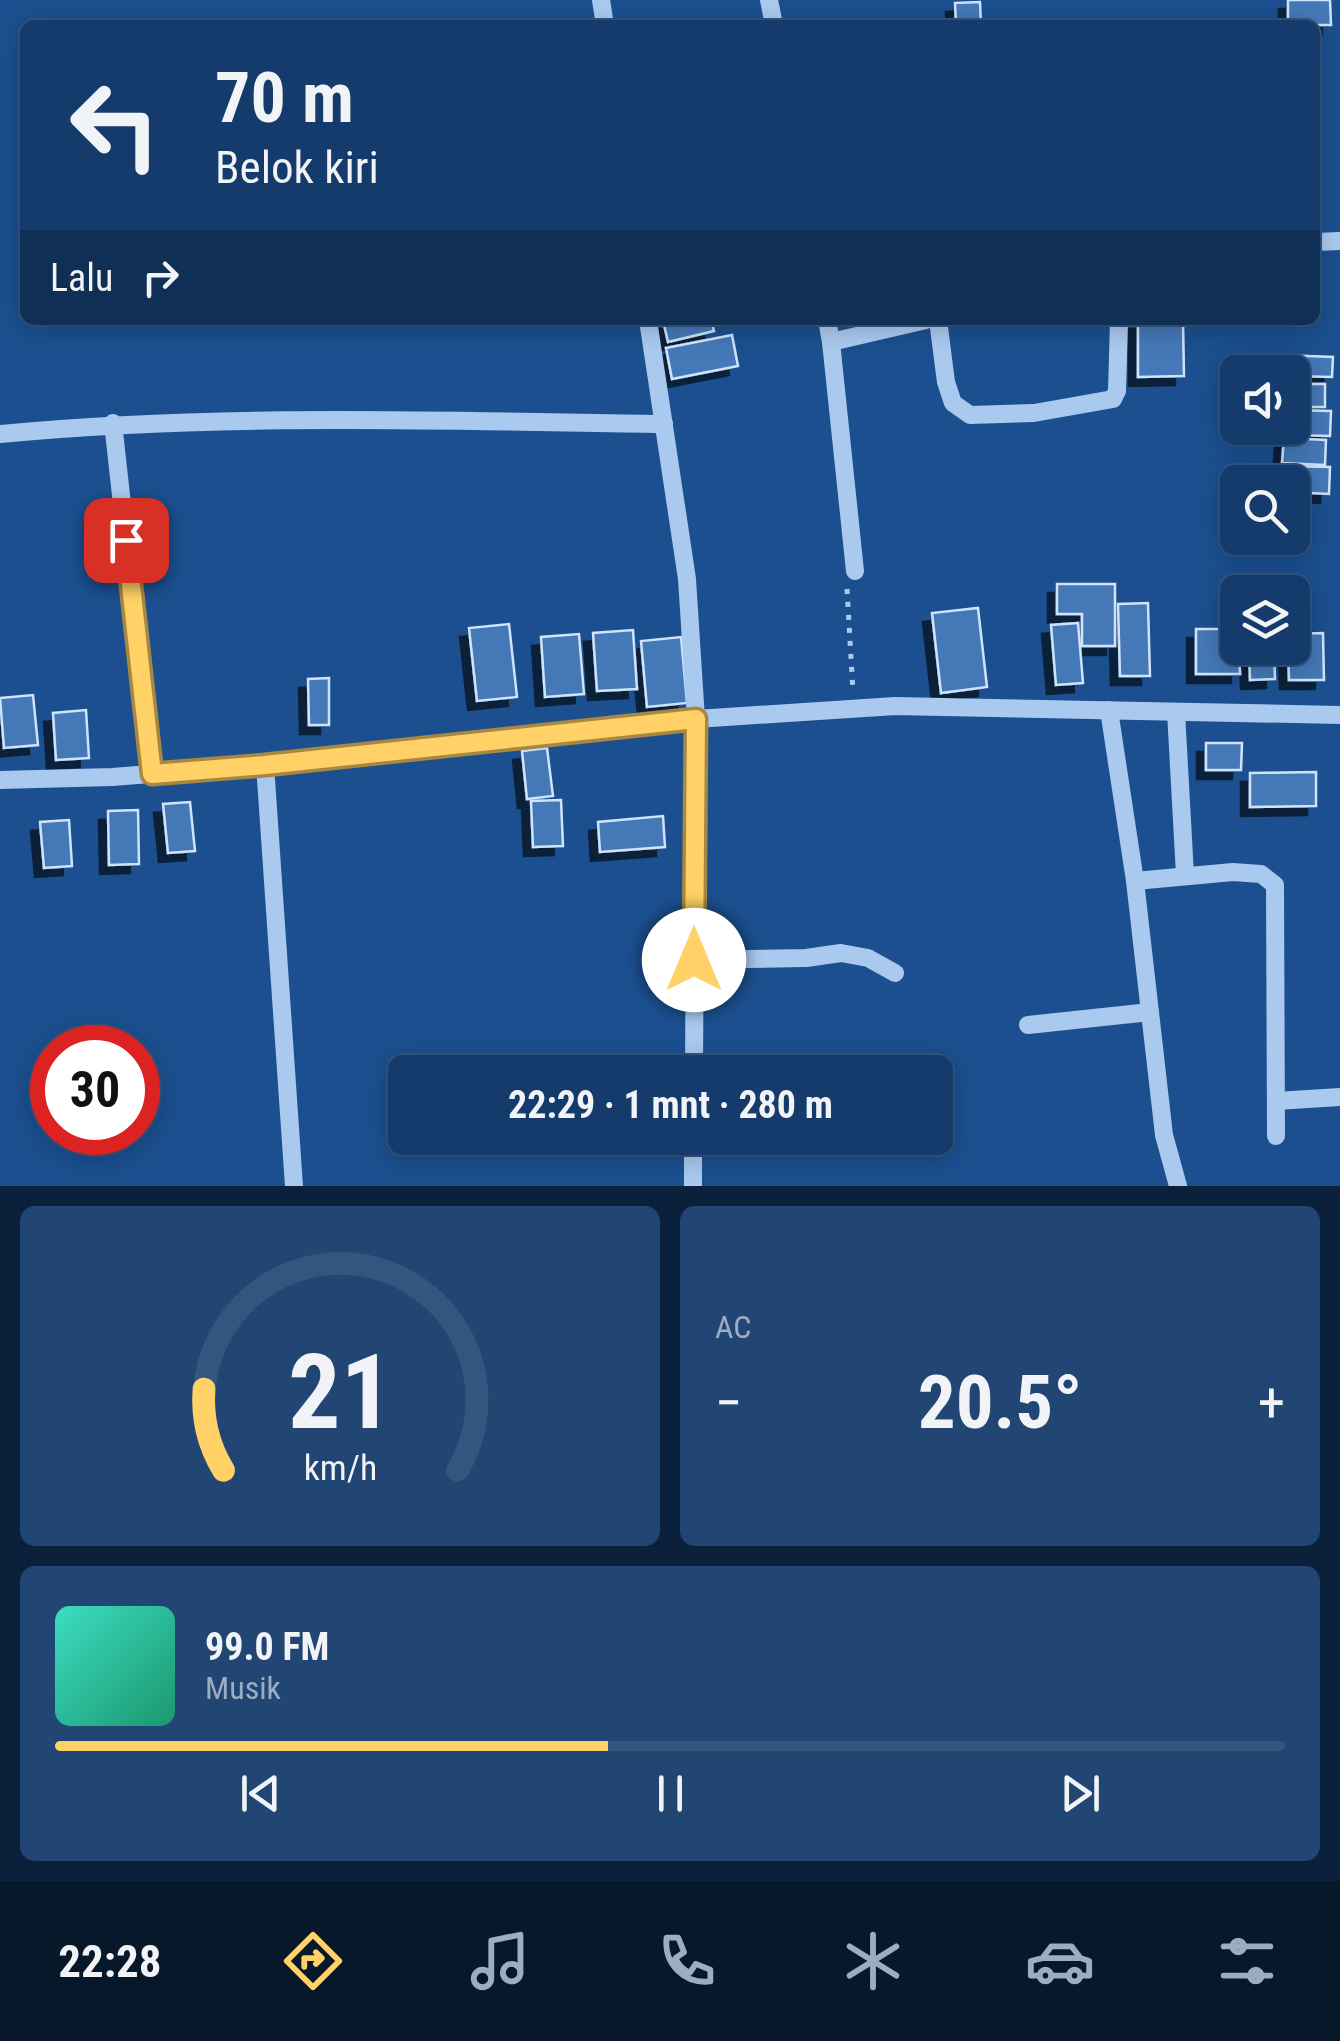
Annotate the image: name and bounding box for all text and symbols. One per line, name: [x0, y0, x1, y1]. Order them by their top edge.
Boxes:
text: 70 m: [215, 57, 354, 139]
icon: left: [50, 60, 180, 190]
text: Belok kiri: [215, 141, 379, 194]
icon: right: [133, 250, 188, 305]
text: Lalu: [50, 256, 113, 300]
map controls: [1220, 355, 1310, 665]
button: sound: [1220, 355, 1310, 445]
button: search: [1220, 465, 1310, 555]
pin: [84, 498, 169, 583]
icon: arrive: [99, 513, 154, 568]
button: layers: [1220, 575, 1310, 665]
position arrow: [642, 908, 746, 1012]
speed limit sign: 30: [30, 1025, 160, 1155]
text: 22:29 · 1 mnt · 280 m: [508, 1083, 833, 1127]
text: AC: [715, 1308, 751, 1346]
text: 21: [287, 1332, 393, 1453]
text: 20.5°: [918, 1358, 1082, 1446]
text: −: [715, 1371, 743, 1435]
text: +: [1258, 1371, 1285, 1435]
text: km/h: [303, 1447, 377, 1489]
text: 99.0 FM: [205, 1625, 329, 1669]
text: Musik: [205, 1669, 281, 1707]
icon: previous: [233, 1766, 288, 1821]
icon: pause: [643, 1766, 698, 1821]
icon: next: [1053, 1766, 1108, 1821]
icon: directions: [278, 1926, 348, 1996]
icon: music: [465, 1926, 535, 1996]
icon: phone: [652, 1926, 722, 1996]
icon: climate: [838, 1926, 908, 1996]
icon: car: [1025, 1926, 1095, 1996]
icon: filters: [1212, 1926, 1282, 1996]
text: 22:28: [58, 1935, 162, 1988]

